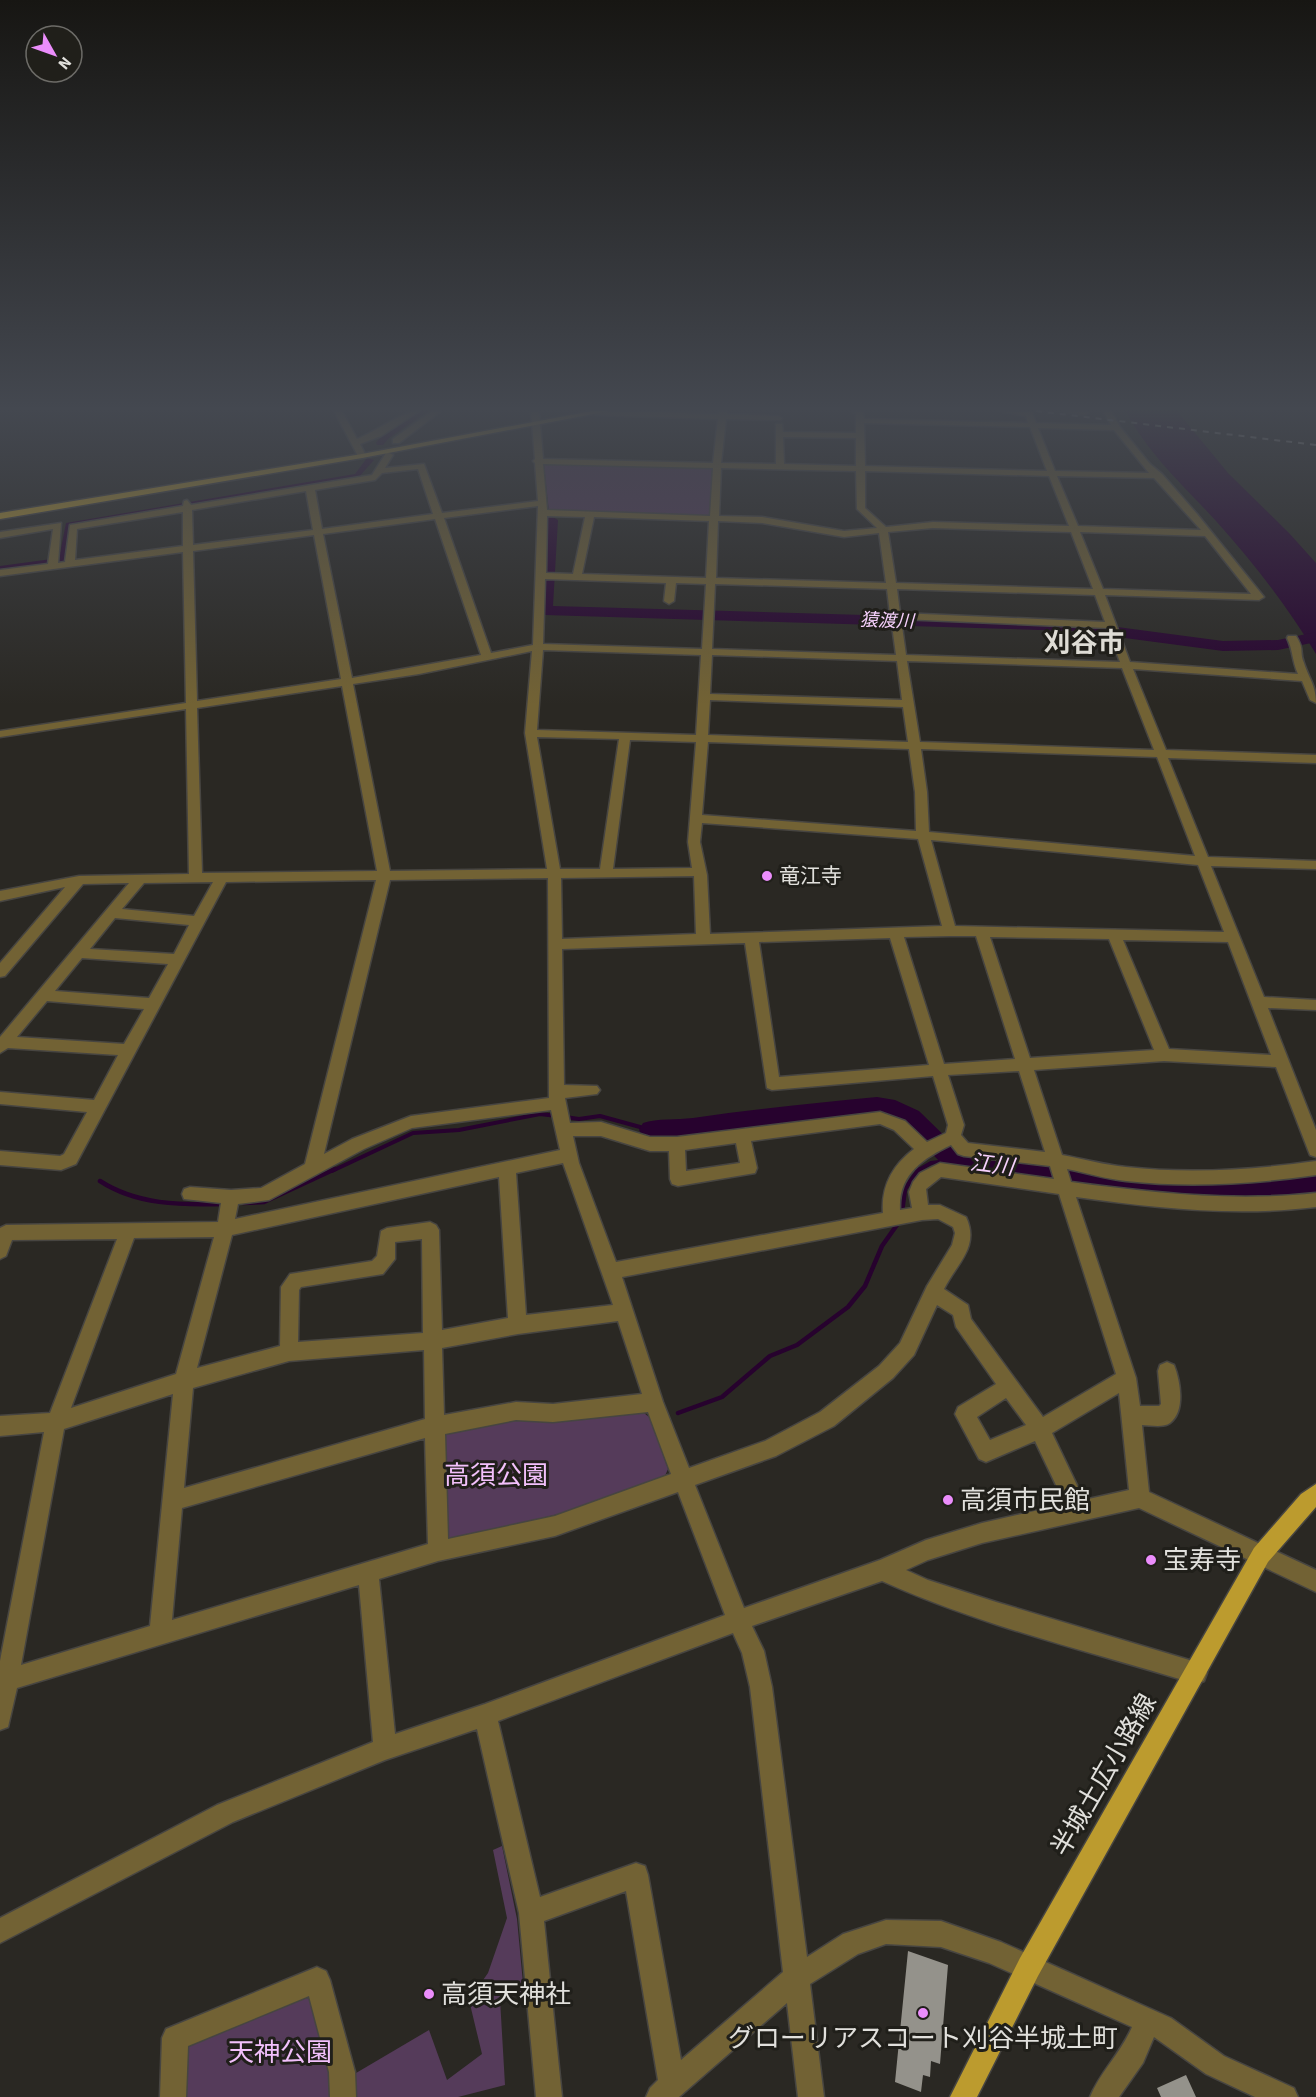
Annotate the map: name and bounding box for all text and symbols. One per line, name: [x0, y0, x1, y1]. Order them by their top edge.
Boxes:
north arrow: [24, 24, 84, 84]
text: N: [53, 52, 77, 74]
water label: 猿渡川: [860, 608, 916, 635]
district label: 刈谷市: [1044, 624, 1125, 663]
place label: 竜江寺: [779, 861, 842, 891]
marker: 竜江寺: [760, 869, 774, 883]
water label: 江川: [968, 1146, 1018, 1184]
park label: 高須公園: [444, 1457, 548, 1494]
place label: 高須市民館: [960, 1482, 1090, 1519]
marker: 高須市民館: [941, 1493, 955, 1507]
place label: 宝寿寺: [1163, 1542, 1241, 1579]
marker: 宝寿寺: [1144, 1553, 1158, 1567]
street label: 半城土広小路線: [1042, 1687, 1166, 1863]
place label: 高須天神社: [441, 1976, 571, 2013]
marker: 高須天神社: [422, 1987, 436, 2001]
marker: グローリアスコート刈谷半城土町: [916, 2006, 930, 2020]
place label: グローリアスコート刈谷半城土町: [728, 2020, 1118, 2057]
park label: 天神公園: [228, 2034, 332, 2071]

